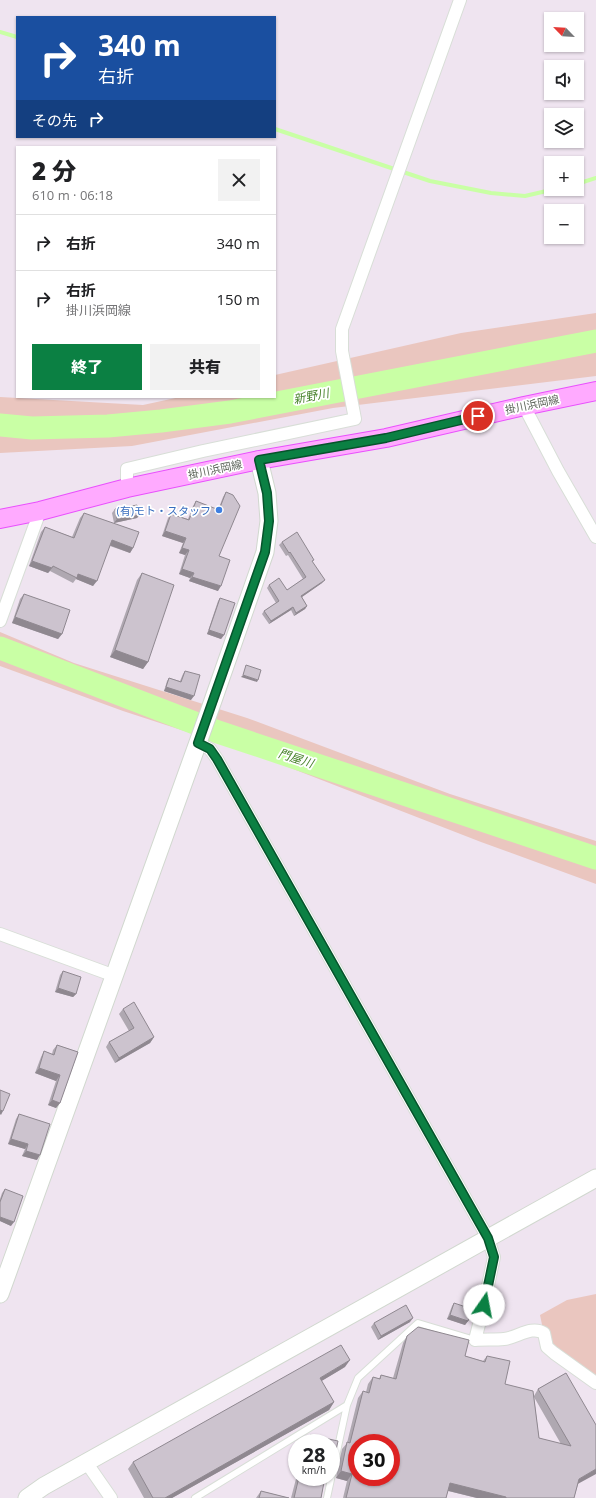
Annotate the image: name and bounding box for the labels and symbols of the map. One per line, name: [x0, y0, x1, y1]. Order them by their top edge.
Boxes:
north arrow: [544, 12, 584, 52]
water label: 新野川: [292, 384, 332, 408]
street label: 掛川浜岡線: [504, 391, 560, 417]
pin: [461, 399, 495, 433]
street label: 掛川浜岡線: [187, 456, 243, 482]
place label: (有)モト・スタッフ: [117, 503, 211, 518]
marker: (有)モト・スタッフ: [214, 505, 224, 515]
water label: 門屋川: [276, 744, 318, 772]
position arrow: [463, 1284, 505, 1326]
speed limit sign: 30: [348, 1434, 400, 1486]

